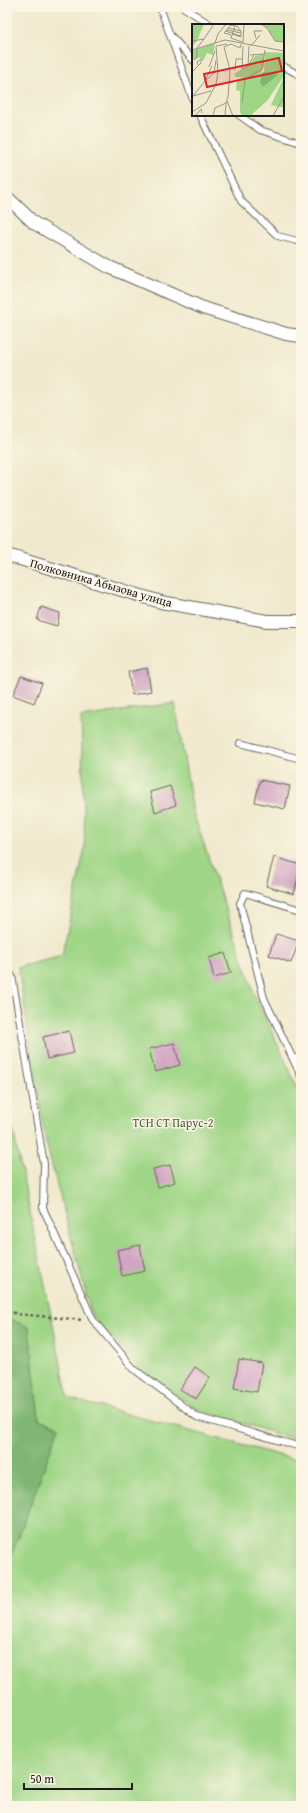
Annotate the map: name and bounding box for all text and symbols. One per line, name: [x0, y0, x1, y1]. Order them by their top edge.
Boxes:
inset map: [192, 24, 284, 116]
street label: Полковника Абызова улица: [28, 554, 175, 611]
park label: ТСН СТ Парус-2: [133, 1114, 214, 1131]
scale bar: [24, 1765, 132, 1791]
text: 50 m: [30, 1770, 54, 1787]

